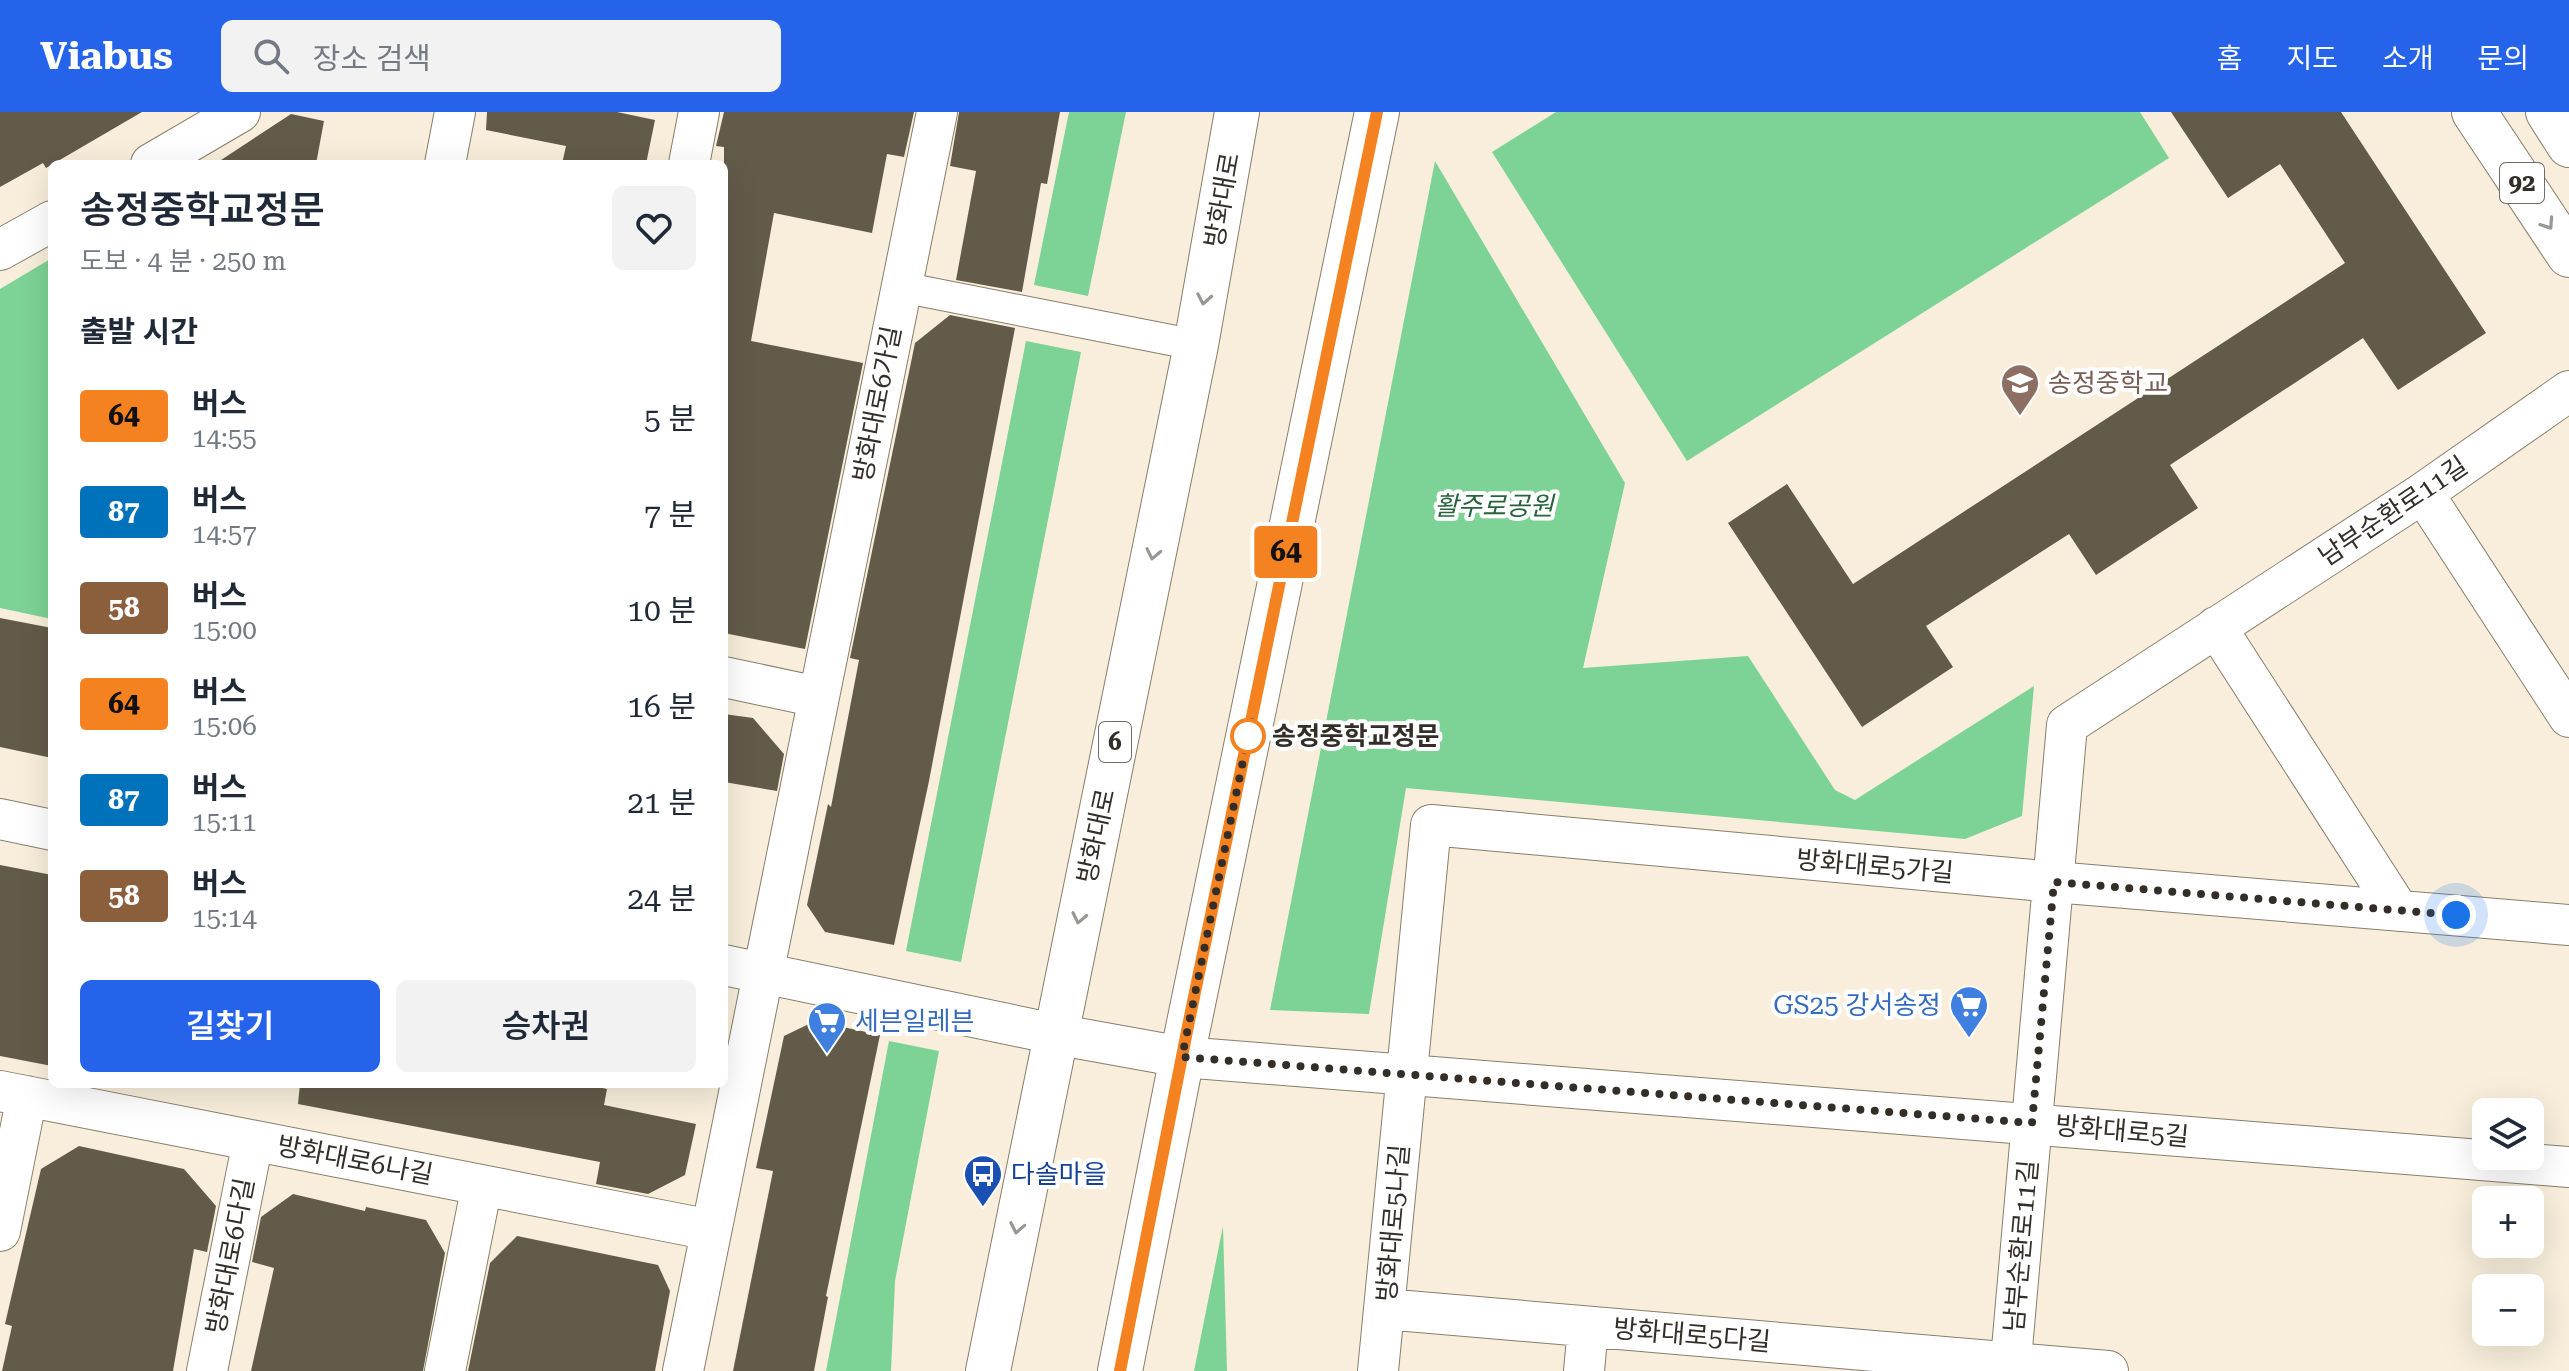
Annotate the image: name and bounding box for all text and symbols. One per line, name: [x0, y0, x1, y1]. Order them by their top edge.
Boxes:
search box: [221, 20, 781, 92]
text: Viabus: [40, 34, 173, 78]
icon: search: [249, 34, 293, 78]
text: 장소 검색: [313, 41, 431, 76]
text: 홈: [2217, 42, 2242, 75]
text: 지도: [2286, 42, 2338, 75]
text: 소개: [2382, 42, 2433, 75]
text: 문의: [2477, 42, 2529, 75]
street label: 방화대로: [1199, 150, 1245, 250]
road number: 92: [2500, 163, 2544, 203]
button: heart: [612, 186, 696, 270]
text: 송정중학교정문: [80, 188, 325, 232]
one-way arrow: [2539, 215, 2554, 229]
text: 도보 · 4 분 · 250 m: [80, 246, 286, 276]
one-way arrow: [1197, 292, 1214, 306]
text: 출발 시간: [80, 314, 198, 349]
street label: 방화대로6가길: [847, 324, 907, 484]
school or university icon: 송정중학교: [1999, 362, 2041, 417]
place label: 송정중학교: [2048, 368, 2168, 398]
text: 버스: [192, 386, 247, 421]
text: 64: [108, 399, 140, 432]
text: 5 분: [644, 401, 696, 436]
text: 14:55: [192, 423, 257, 453]
street label: 남부순환로11길: [2313, 450, 2473, 572]
text: 버스: [192, 482, 247, 517]
park label: 활주로공원: [1434, 491, 1556, 521]
text: 87: [108, 495, 140, 528]
text: 7 분: [644, 497, 696, 532]
text: 14:57: [192, 519, 257, 549]
line badge: 64: [1250, 526, 1322, 578]
text: 64: [1270, 535, 1302, 568]
one-way arrow: [1145, 547, 1162, 560]
text: 버스: [192, 578, 247, 613]
text: 58: [108, 591, 140, 624]
text: 10 분: [627, 593, 696, 628]
text: 15:00: [192, 615, 257, 645]
text: 버스: [192, 674, 247, 709]
text: 64: [108, 687, 140, 720]
text: 16 분: [627, 689, 696, 724]
text: 15:06: [192, 711, 257, 741]
marker: 송정중학교정문: [1231, 719, 1265, 753]
place label: 송정중학교정문: [1272, 721, 1439, 751]
road number: 6: [1099, 722, 1131, 762]
text: 버스: [192, 770, 247, 805]
text: 87: [108, 783, 140, 816]
text: 21 분: [627, 785, 696, 820]
street label: 방화대로: [1071, 786, 1121, 886]
text: 15:11: [192, 807, 257, 837]
street label: 방화대로5가길: [1795, 844, 1955, 888]
text: 버스: [192, 866, 247, 901]
text: 58: [108, 879, 140, 912]
text: 24 분: [627, 881, 696, 916]
your location: [2436, 895, 2476, 935]
text: 15:14: [192, 903, 257, 933]
one-way arrow: [1071, 912, 1088, 925]
button: 길찾기: [80, 980, 380, 1072]
button: 승차권: [396, 980, 696, 1072]
supermarket icon: GS25 강서송정: [1948, 984, 1990, 1039]
place label: GS25 강서송정: [1773, 990, 1941, 1020]
supermarket icon: 세븐일레븐: [806, 1000, 848, 1055]
place label: 세븐일레븐: [855, 1006, 975, 1036]
map controls: [2472, 1098, 2544, 1346]
button: layers: [2472, 1098, 2544, 1170]
street label: 방화대로5길: [2054, 1110, 2190, 1152]
street label: 방화대로6나길: [275, 1130, 435, 1190]
street label: 방화대로5나길: [1371, 1143, 1415, 1303]
bus stop icon: 다솔마을: [962, 1153, 1004, 1208]
place label: 다솔마을: [1011, 1159, 1107, 1189]
street label: 남부순환로11길: [1999, 1159, 2043, 1333]
street label: 방화대로6다길: [200, 1176, 260, 1336]
button: +: [2472, 1186, 2544, 1258]
one-way arrow: [1009, 1222, 1026, 1235]
button: −: [2472, 1274, 2544, 1346]
street label: 방화대로5다길: [1612, 1313, 1772, 1357]

